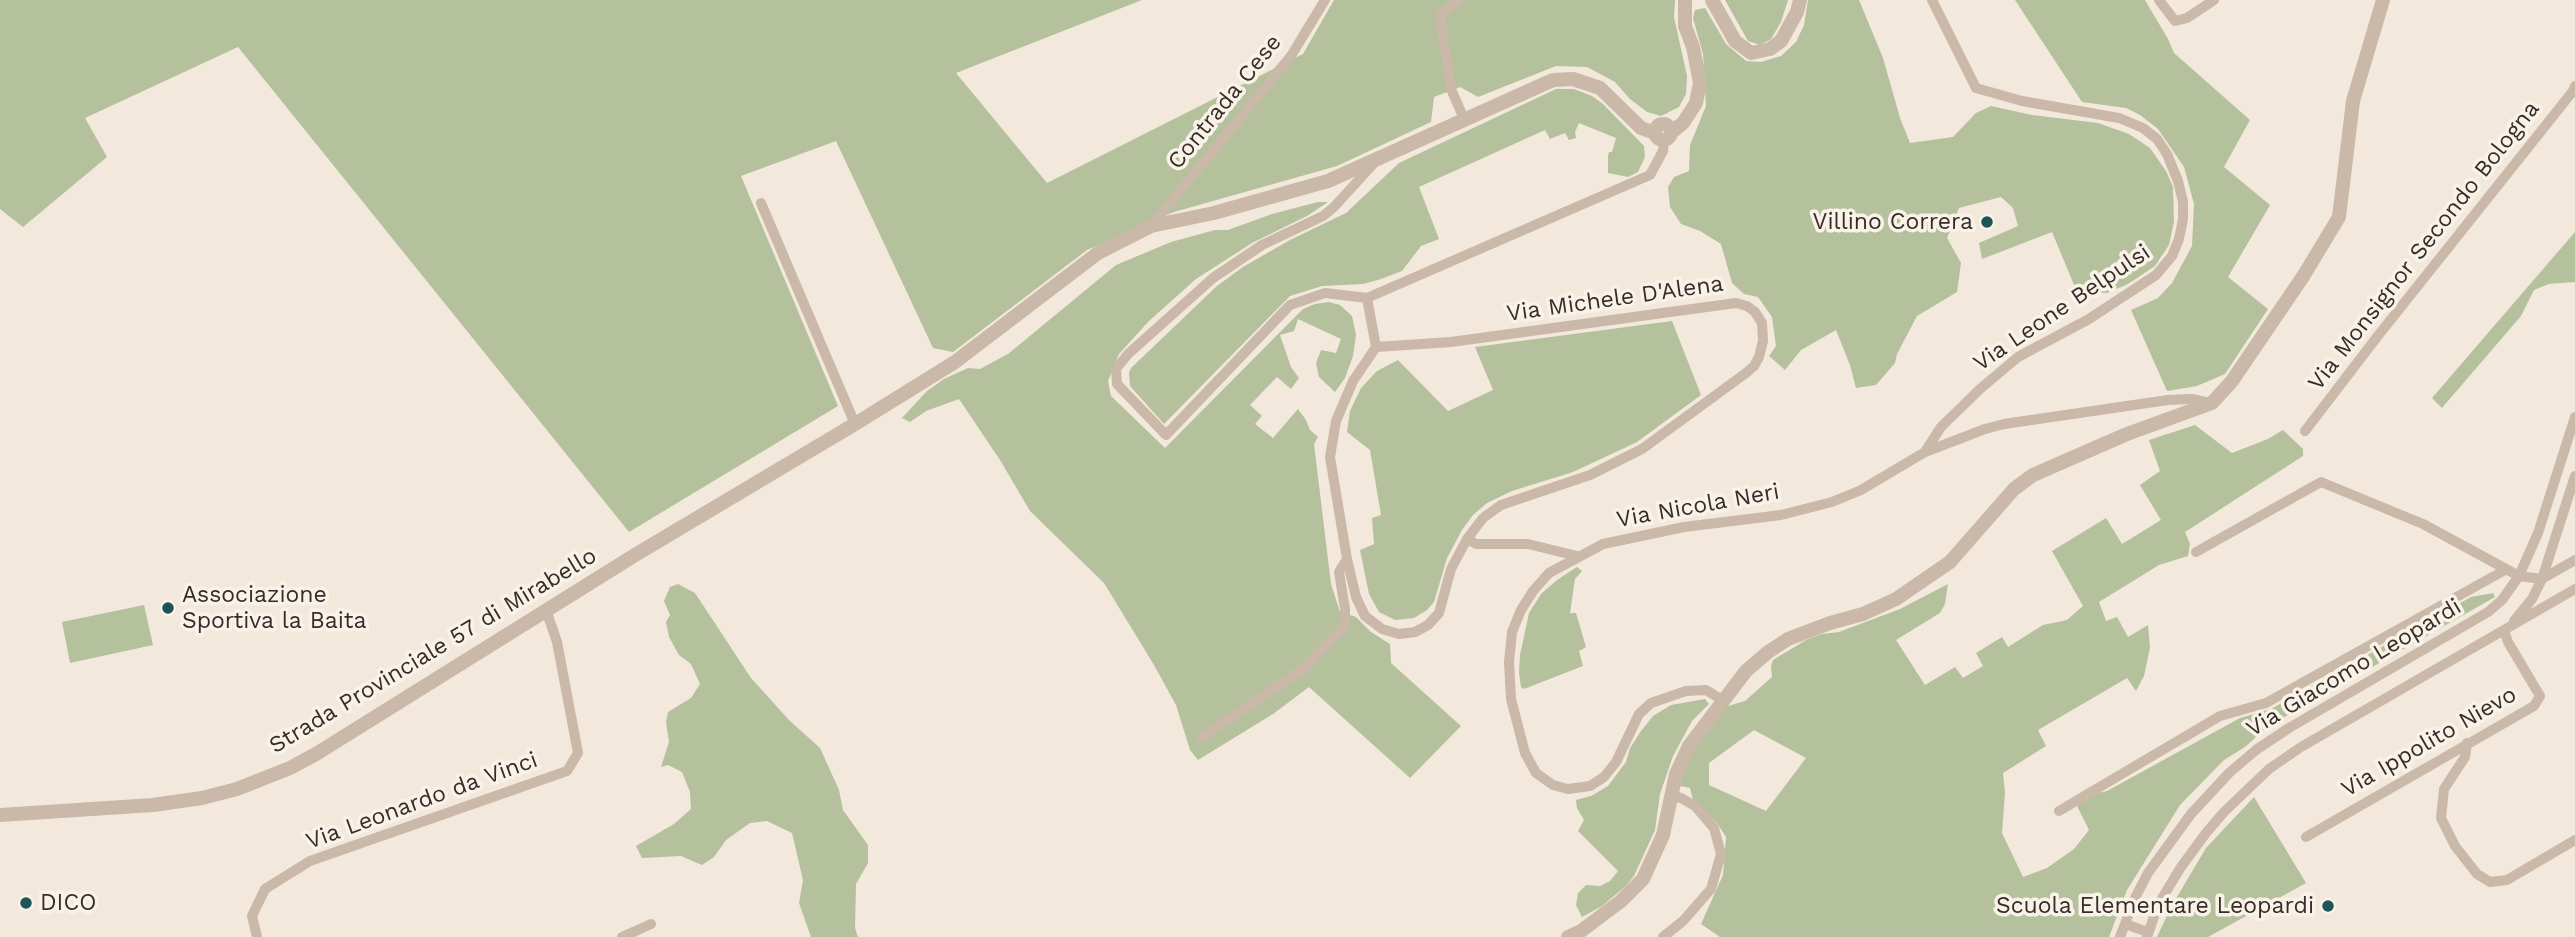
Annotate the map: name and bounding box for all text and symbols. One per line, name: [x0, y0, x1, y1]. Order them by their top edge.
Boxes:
street label: Contrada Cese: [1162, 29, 1288, 175]
street label: Via Monsignor Secondo Bologna: [2303, 96, 2545, 396]
place label: Villino Correra: [1813, 208, 1973, 236]
marker: Villino Correra: [1979, 214, 1995, 230]
street label: Via Leone Belpulsi: [1969, 239, 2155, 377]
street label: Via Michele D'Alena: [1505, 270, 1725, 328]
street label: Via Nicola Neri: [1614, 478, 1782, 534]
street label: Strada Provinciale 57 di Mirabello: [264, 542, 602, 760]
place label: Associazione Sportiva la Baita: [182, 581, 367, 635]
street label: Via Giacomo Leopardi: [2242, 593, 2466, 743]
marker: Associazione Sportiva la Baita: [160, 600, 176, 616]
street label: Via Ippolito Nievo: [2337, 681, 2521, 803]
street label: Via Leonardo da Vinci: [303, 746, 541, 856]
place label: DICO: [40, 889, 96, 917]
place label: Scuola Elementare Leopardi: [1996, 892, 2314, 920]
marker: DICO: [18, 895, 34, 911]
marker: Scuola Elementare Leopardi: [2320, 898, 2336, 914]

